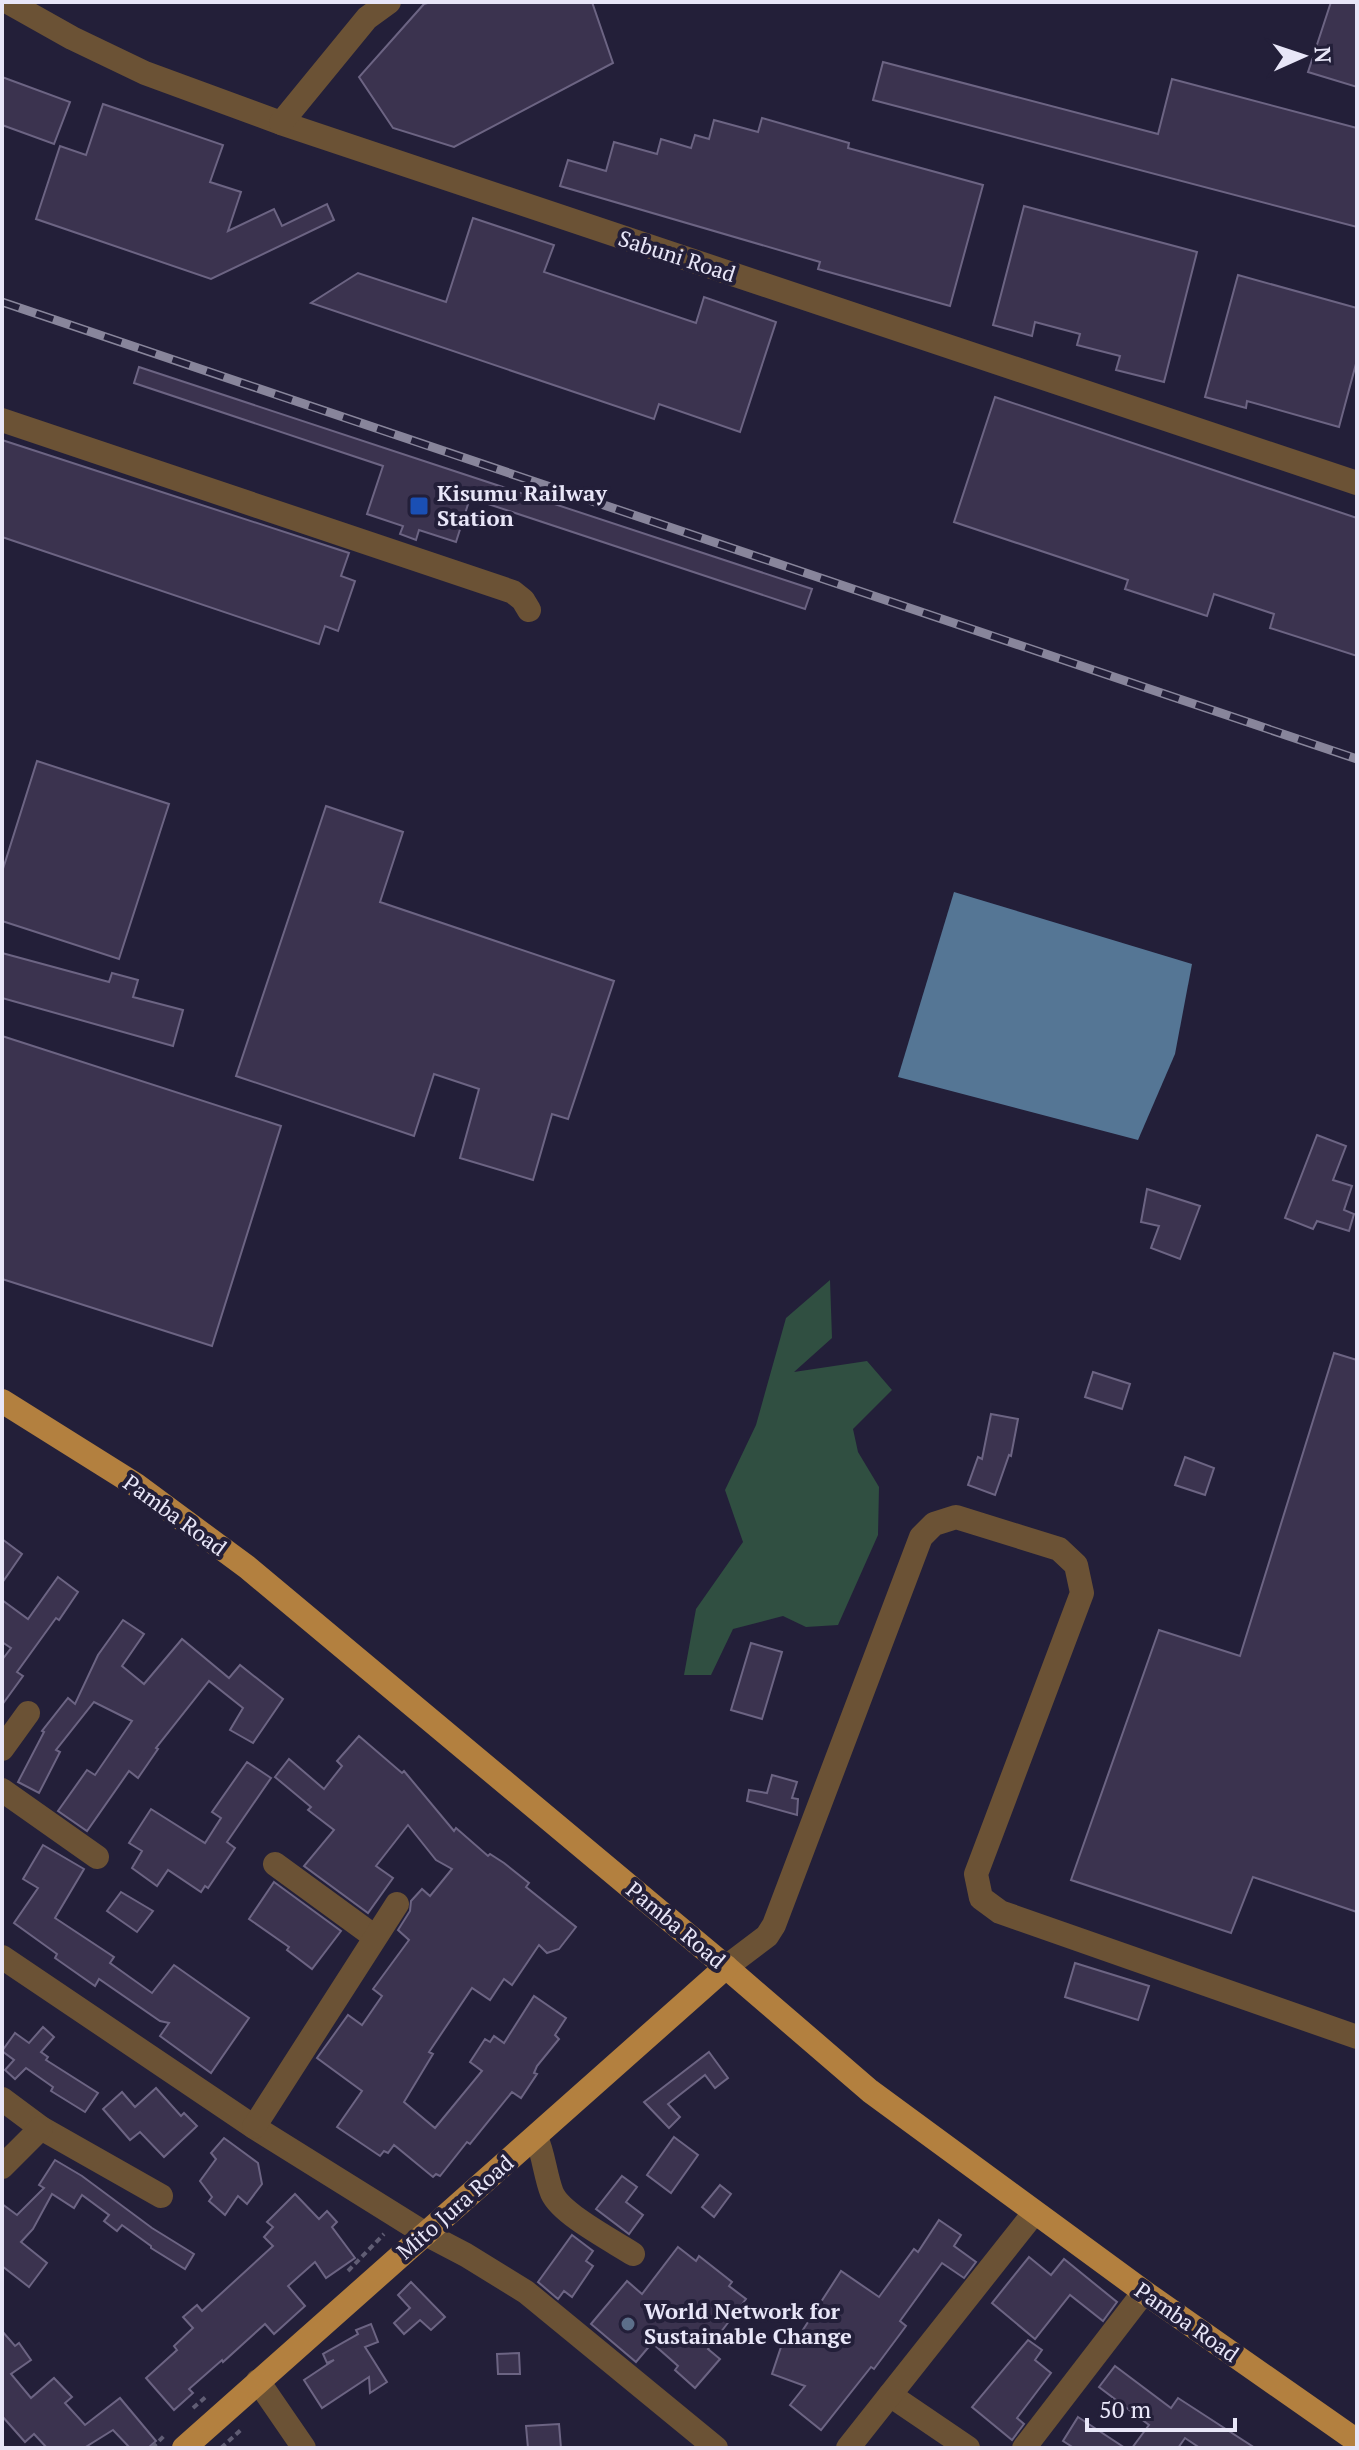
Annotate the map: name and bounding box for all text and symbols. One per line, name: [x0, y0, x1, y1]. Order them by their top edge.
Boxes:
north arrow: [1263, 16, 1343, 96]
text: N: [1309, 46, 1338, 64]
street label: Sabuni Road: [615, 223, 739, 288]
place label: Kisumu Railway Station: [437, 478, 607, 532]
marker: Kisumu Railway Station: [408, 495, 430, 517]
street label: Pamba Road: [118, 1467, 233, 1562]
street label: Pamba Road: [621, 1875, 732, 1975]
street label: Mito Jura Road: [390, 2148, 519, 2265]
street label: Pamba Road: [1130, 2275, 1245, 2368]
place label: World Network for Sustainable Change: [644, 2296, 852, 2350]
marker: World Network for Sustainable Change: [619, 2315, 637, 2333]
scale bar: [1087, 2382, 1235, 2432]
text: 50 m: [1099, 2393, 1151, 2425]

